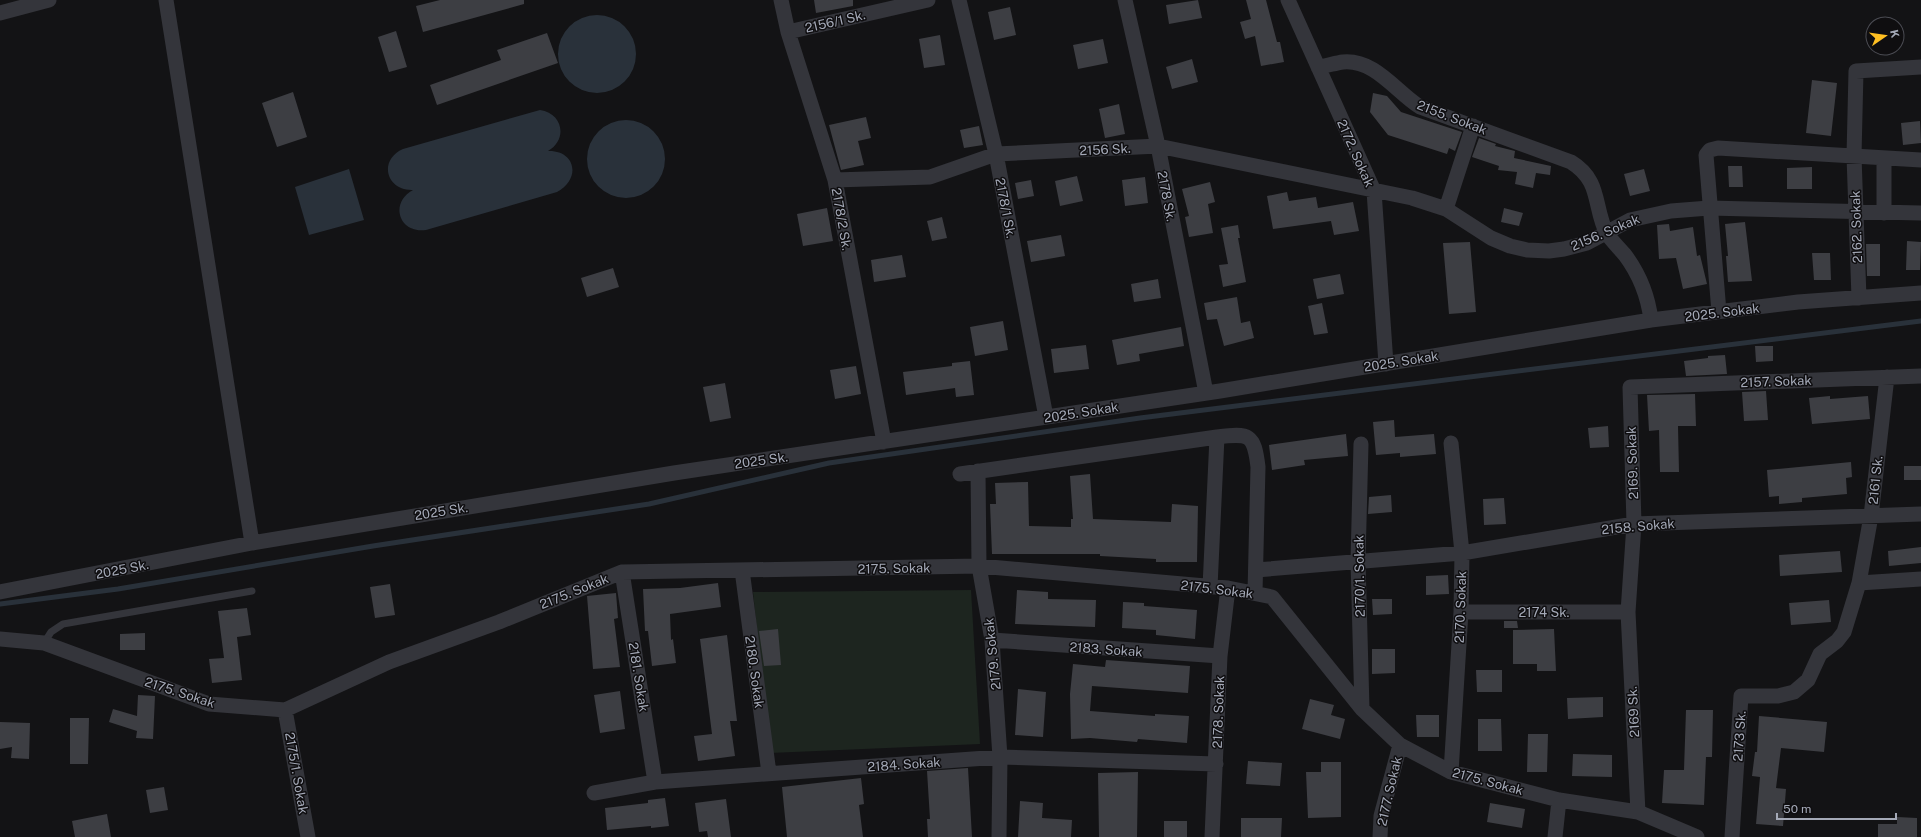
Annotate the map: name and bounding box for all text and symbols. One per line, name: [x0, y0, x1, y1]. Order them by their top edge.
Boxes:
street label: 2156/1 Sk.: [804, 7, 867, 36]
north arrow: [1865, 16, 1905, 56]
text: K: [1888, 29, 1902, 39]
street label: 2155. Sokak: [1415, 97, 1489, 138]
street label: 2172. Sokak: [1334, 117, 1377, 189]
street label: 2156 Sk.: [1079, 141, 1131, 158]
street label: 2178 Sk.: [1154, 170, 1179, 223]
street label: 2178/1 Sk.: [992, 177, 1019, 240]
street label: 2178/2 Sk.: [829, 187, 854, 252]
street label: 2162. Sokak: [1848, 190, 1865, 264]
street label: 2156. Sokak: [1569, 211, 1642, 254]
street label: 2025. Sokak: [1684, 300, 1760, 325]
street label: 2025. Sokak: [1363, 348, 1440, 375]
street label: 2157. Sokak: [1740, 373, 1812, 390]
street label: 2025. Sokak: [1043, 399, 1120, 426]
street label: 2169. Sokak: [1624, 426, 1641, 500]
street label: 2025 Sk.: [733, 449, 789, 472]
street label: 2161 Sk.: [1866, 455, 1885, 505]
street label: 2025 Sk.: [413, 500, 469, 523]
street label: 2158. Sokak: [1601, 516, 1675, 537]
street label: 2170/1. Sokak: [1351, 535, 1368, 617]
street label: 2025 Sk.: [94, 557, 150, 582]
street label: 2175. Sokak: [857, 560, 931, 577]
street label: 2175. Sokak: [538, 571, 611, 612]
street label: 2170. Sokak: [1452, 571, 1469, 643]
street label: 2175. Sokak: [1180, 578, 1254, 601]
street label: 2174 Sk.: [1519, 605, 1569, 620]
street label: 2179. Sokak: [981, 617, 1004, 691]
street label: 2180. Sokak: [742, 635, 767, 709]
street label: 2183. Sokak: [1069, 639, 1143, 660]
street label: 2181. Sokak: [626, 641, 651, 713]
street label: 2175. Sokak: [143, 674, 217, 711]
street label: 2178. Sokak: [1210, 675, 1227, 749]
street label: 2169 Sk.: [1625, 686, 1642, 738]
street label: 2173 Sk.: [1730, 710, 1749, 762]
street label: 2175/1. Sokak: [282, 731, 311, 815]
street label: 2184. Sokak: [867, 754, 941, 775]
street label: 2177. Sokak: [1374, 755, 1405, 827]
street label: 2175. Sokak: [1451, 765, 1525, 798]
scale bar: [1777, 795, 1896, 821]
text: 50 m: [1783, 802, 1811, 816]

